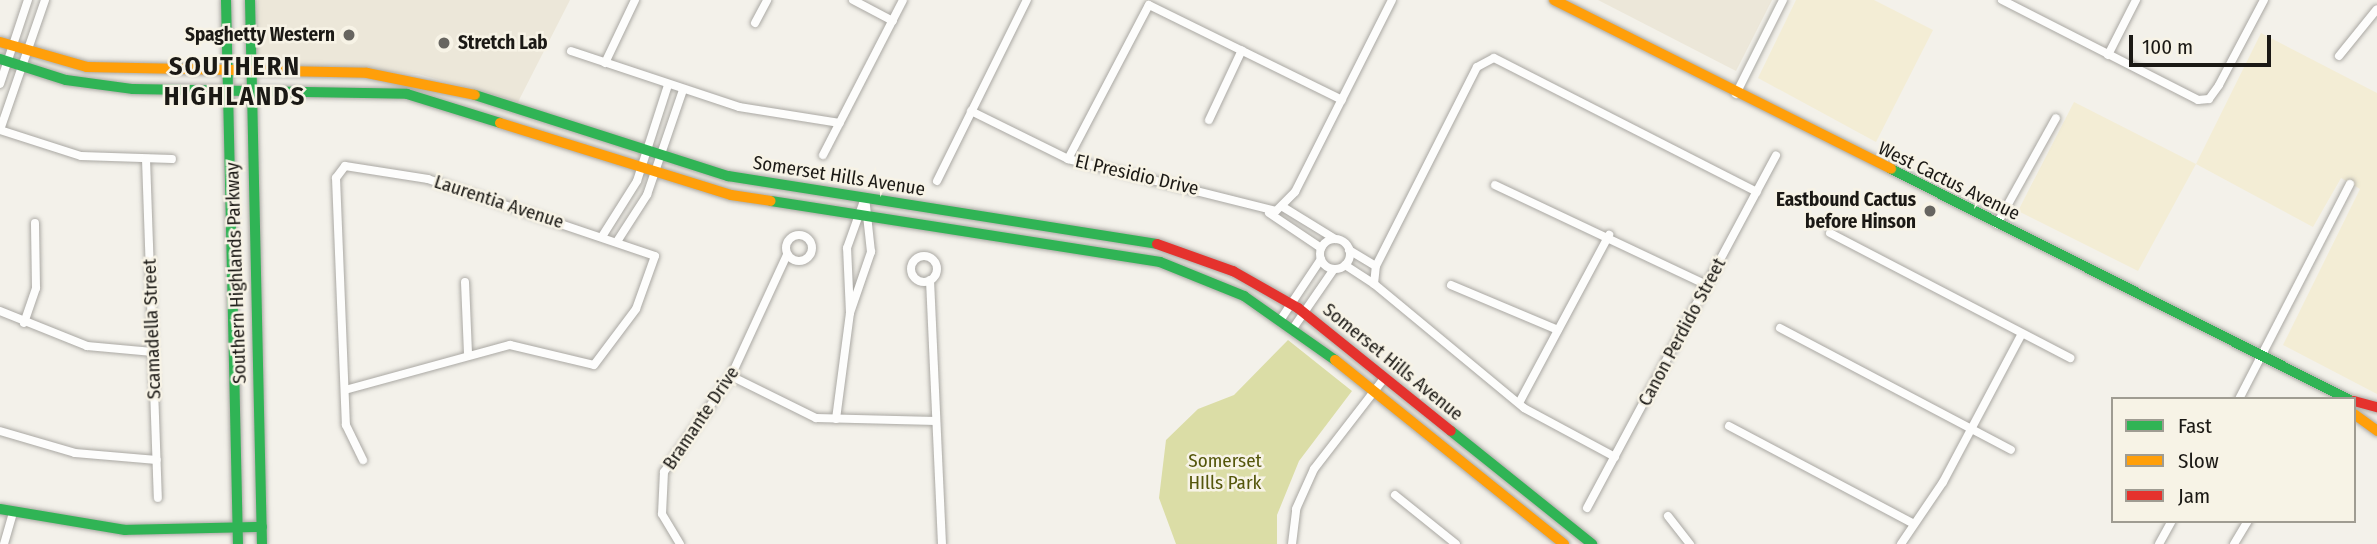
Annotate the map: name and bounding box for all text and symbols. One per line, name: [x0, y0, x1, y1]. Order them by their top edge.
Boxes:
scale bar: [2132, 21, 2274, 65]
place label: Spaghetty Western: [185, 24, 335, 46]
marker: Spaghetty Western: [341, 27, 357, 43]
place label: Stretch Lab: [458, 32, 548, 54]
text: 100 m: [2142, 34, 2193, 60]
marker: Stretch Lab: [436, 35, 452, 51]
district label: SOUTHERN HIGHLANDS: [165, 51, 305, 112]
street label: West Cactus Avenue: [1874, 137, 2024, 225]
street label: El Presidio Drive: [1073, 150, 1201, 200]
street label: Somerset Hills Avenue: [751, 151, 927, 201]
street label: Southern Highlands Parkway: [221, 162, 251, 384]
street label: Laurentia Avenue: [431, 170, 567, 234]
place label: Eastbound Cactus before Hinson: [1776, 189, 1916, 233]
marker: Eastbound Cactus before Hinson: [1922, 203, 1938, 219]
street label: Canon Perdido Street: [1633, 254, 1731, 410]
street label: Scamadella Street: [138, 258, 166, 400]
street label: Somerset Hills Avenue: [1318, 298, 1468, 426]
street label: Bramante Drive: [658, 362, 744, 474]
legend: [2111, 397, 2356, 523]
text: Fast: [2178, 413, 2212, 439]
text: Slow: [2178, 448, 2219, 474]
park label: Somerset HIlls Park: [1188, 450, 1262, 494]
text: Jam: [2178, 483, 2210, 509]

